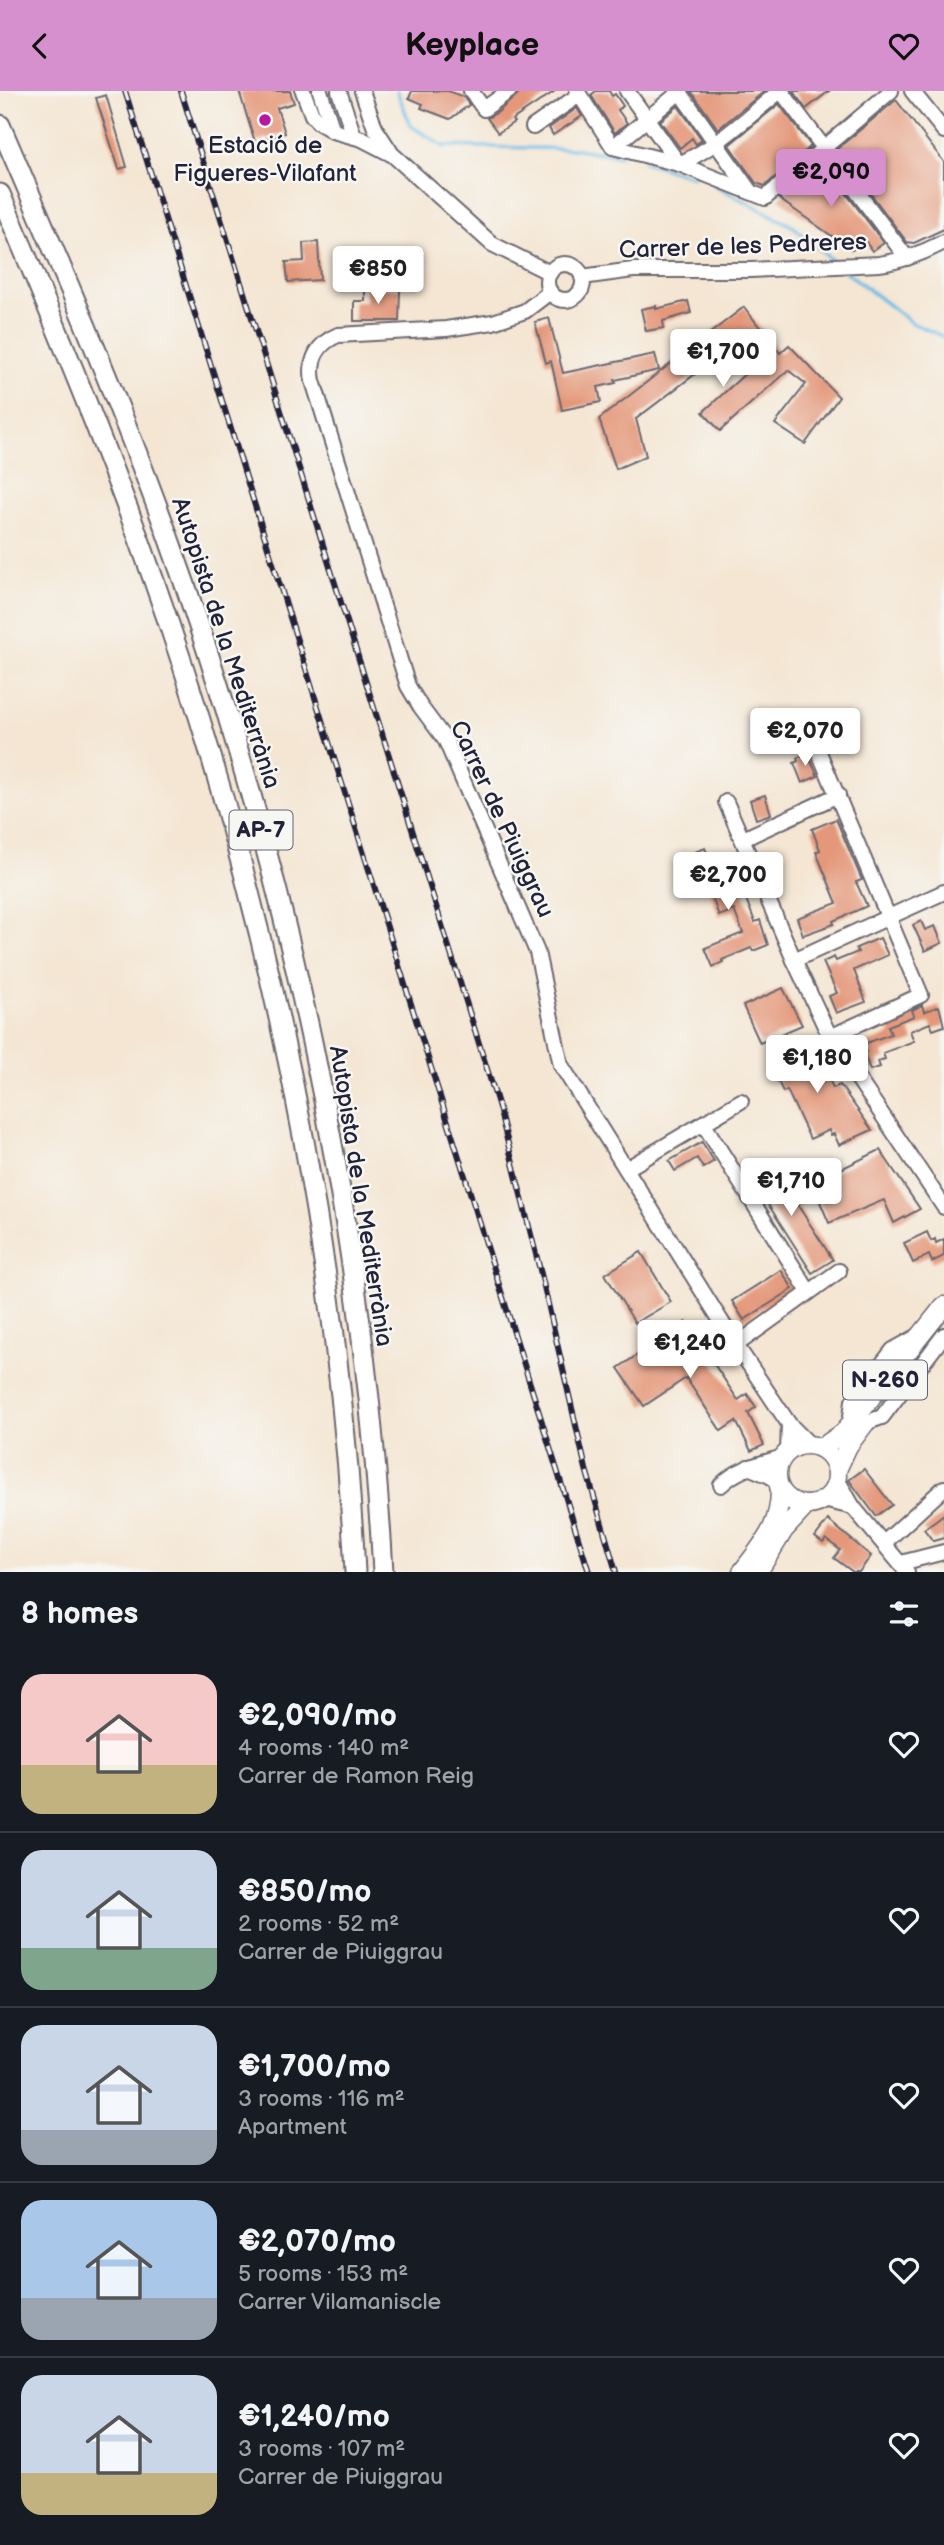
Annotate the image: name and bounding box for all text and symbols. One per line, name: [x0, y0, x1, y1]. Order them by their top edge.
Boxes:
text: Keyplace: [405, 26, 539, 65]
icon: back: [21, 27, 59, 65]
icon: heart: [885, 27, 923, 65]
marker: Estació de Figueres-Vilafant: [257, 112, 273, 128]
place label: Estació de Figueres-Vilafant: [173, 131, 357, 188]
pin: €2,090: [774, 149, 888, 209]
text: €2,090: [792, 158, 870, 186]
street label: Carrer de les Pedreres: [619, 227, 868, 265]
pin: €850: [337, 247, 419, 306]
text: €850: [349, 255, 407, 283]
pin: €1,700: [666, 329, 780, 389]
text: €1,700: [686, 338, 760, 366]
street label: Autopista de la Mediterrània: [165, 494, 287, 792]
pin: €2,070: [748, 709, 862, 768]
street label: Carrer de Piuiggrau: [444, 716, 560, 922]
text: €2,070: [766, 717, 844, 745]
road number: AP-7: [230, 811, 292, 849]
pin: €2,700: [671, 853, 785, 912]
text: €2,700: [689, 861, 767, 889]
pin: €1,180: [760, 1035, 874, 1095]
street label: Autopista de la Mediterrània: [323, 1043, 399, 1349]
text: €1,180: [782, 1044, 852, 1072]
pin: €1,710: [734, 1159, 848, 1218]
text: €1,710: [757, 1167, 825, 1195]
pin: €1,240: [633, 1321, 747, 1380]
text: €1,240: [654, 1329, 726, 1357]
road number: N-260: [843, 1361, 927, 1399]
icon: filters: [885, 1595, 923, 1633]
text: 8 homes: [21, 1596, 138, 1632]
text: €2,090/mo: [238, 1698, 397, 1734]
icon: home: [77, 1702, 161, 1786]
icon: heart: [885, 1725, 923, 1763]
text: 4 rooms · 140 m²: [238, 1734, 409, 1762]
text: Carrer de Ramon Reig: [238, 1762, 474, 1790]
text: €850/mo: [238, 1874, 371, 1910]
icon: home: [77, 1878, 161, 1962]
icon: heart: [885, 1901, 923, 1939]
text: 2 rooms · 52 m²: [238, 1910, 399, 1938]
text: Carrer de Piuiggrau: [238, 1938, 443, 1966]
text: €1,700/mo: [238, 2049, 391, 2085]
icon: home: [77, 2053, 161, 2137]
icon: heart: [885, 2076, 923, 2114]
text: 3 rooms · 116 m²: [238, 2085, 405, 2113]
text: Apartment: [238, 2113, 347, 2141]
text: €2,070/mo: [238, 2224, 396, 2260]
icon: home: [77, 2228, 161, 2312]
icon: heart: [885, 2251, 923, 2289]
text: 5 rooms · 153 m²: [238, 2260, 408, 2288]
text: Carrer Vilamaniscle: [238, 2288, 441, 2316]
text: €1,240/mo: [238, 2399, 390, 2435]
icon: home: [77, 2403, 161, 2487]
icon: heart: [885, 2426, 923, 2464]
text: 3 rooms · 107 m²: [238, 2435, 405, 2463]
text: Carrer de Piuiggrau: [238, 2463, 443, 2491]

